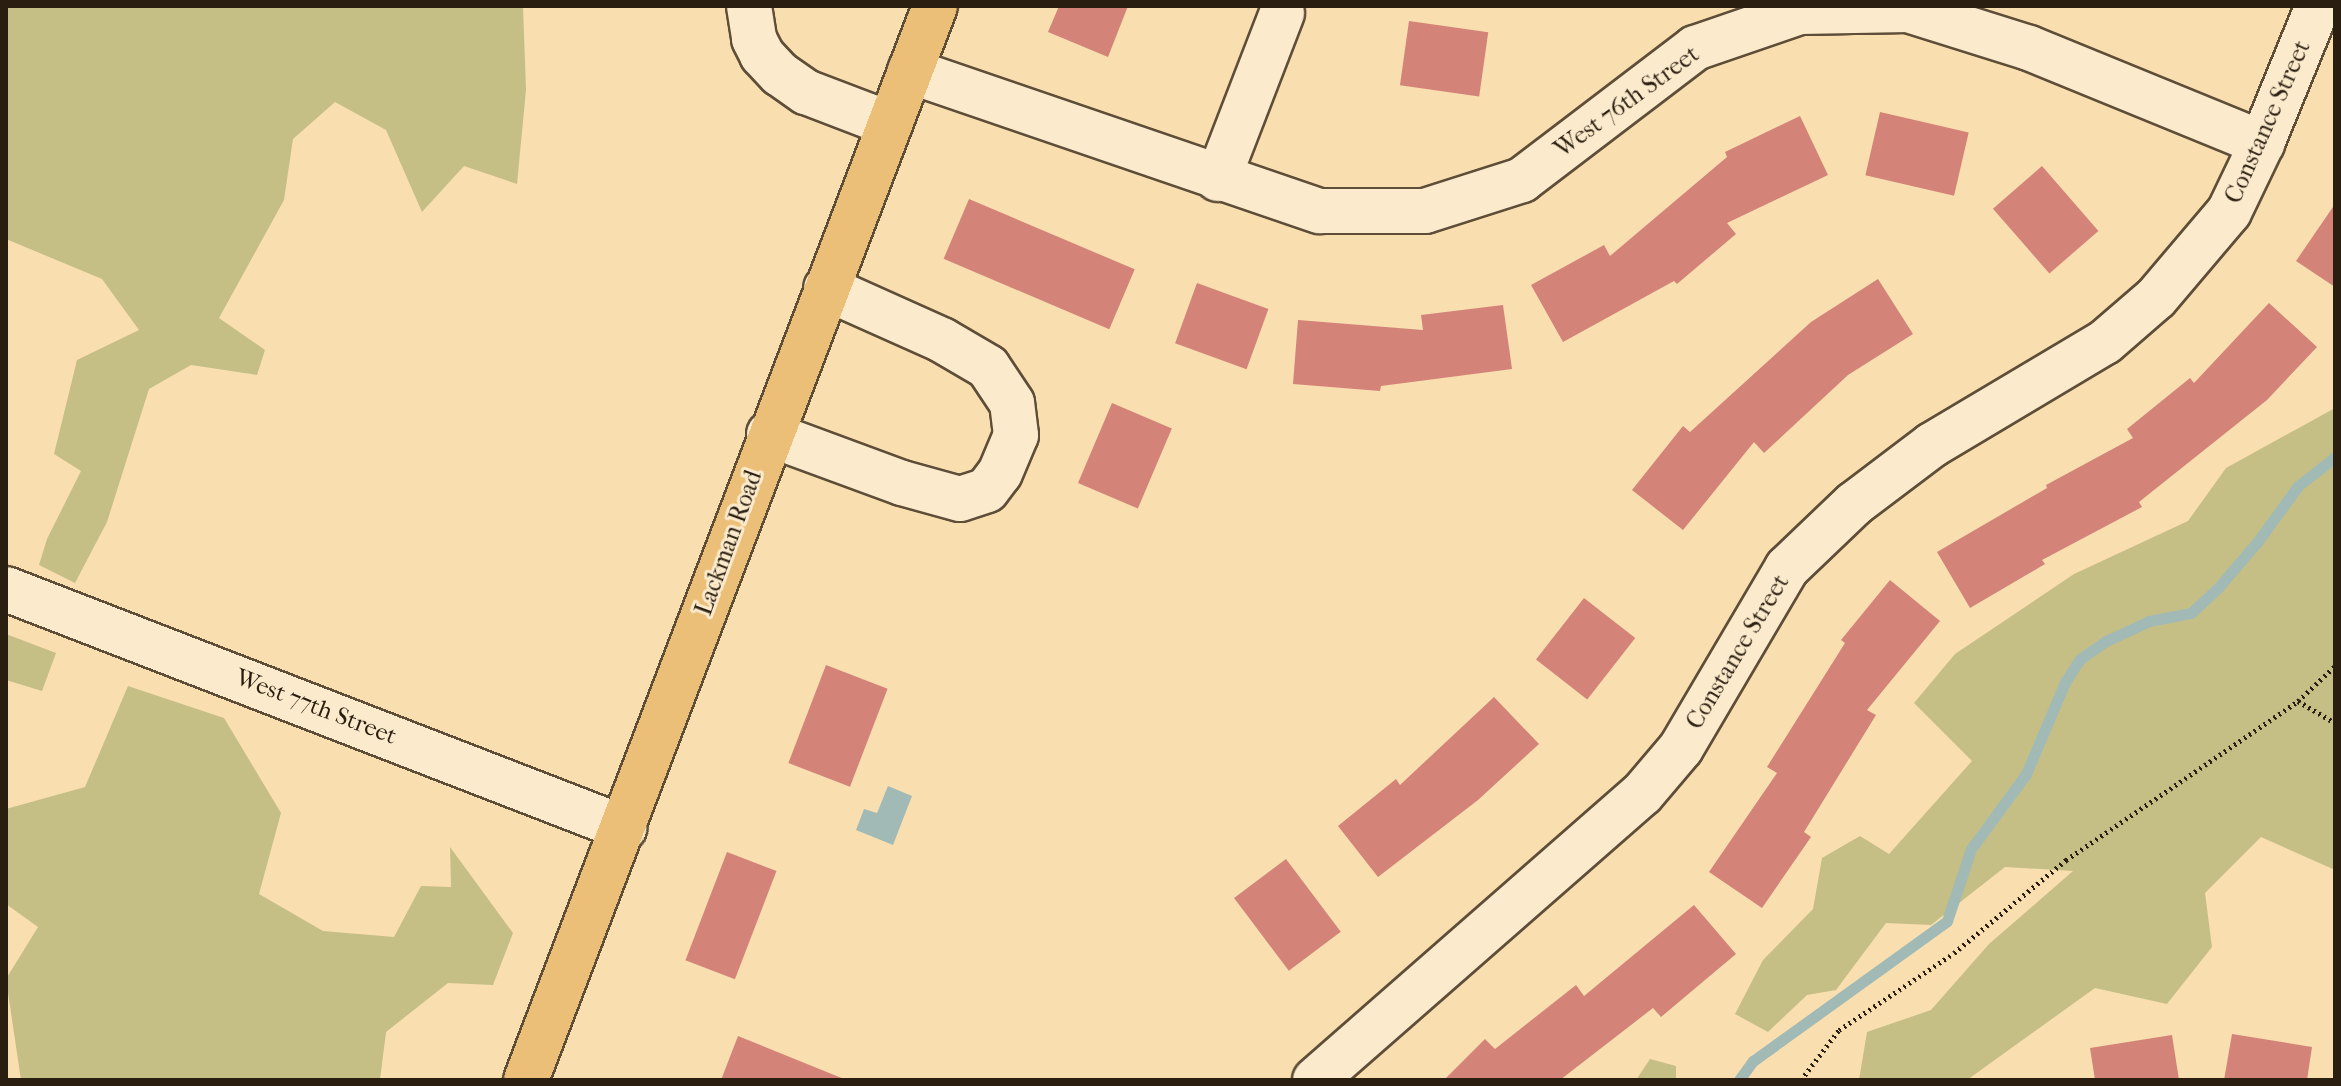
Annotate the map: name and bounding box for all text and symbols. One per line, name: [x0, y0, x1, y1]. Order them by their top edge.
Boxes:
street label: Constance Street: [2219, 36, 2317, 208]
street label: West 76th Street: [1549, 40, 1705, 164]
street label: Lackman Road: [689, 467, 769, 619]
street label: Constance Street: [1680, 569, 1796, 735]
street label: West 77th Street: [231, 663, 401, 751]

